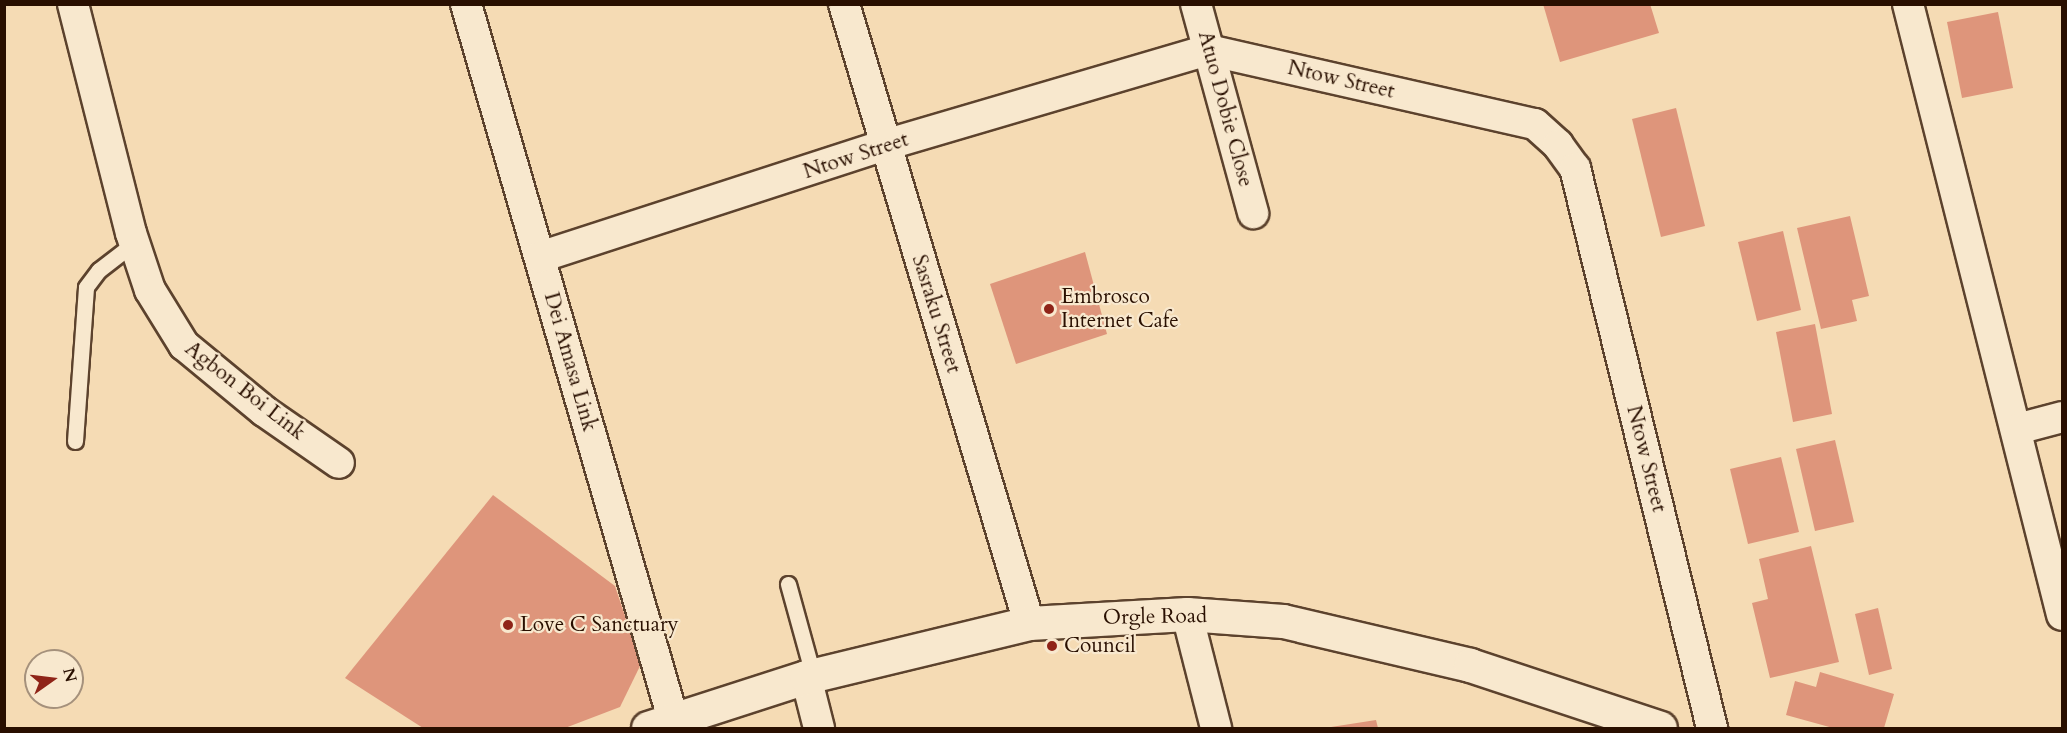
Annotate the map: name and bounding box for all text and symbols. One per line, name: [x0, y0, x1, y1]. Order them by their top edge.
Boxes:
street label: Atuo Dobie Close: [1192, 28, 1258, 190]
street label: Ntow Street: [1285, 55, 1397, 105]
street label: Ntow Street: [800, 127, 912, 185]
street label: Sasraku Street: [906, 252, 966, 376]
place label: Embrosco Internet Cafe: [1061, 284, 1179, 334]
street label: Dei Amasa Link: [538, 290, 602, 434]
marker: Embrosco Internet Cafe: [1042, 302, 1056, 316]
street label: Agbon Boi Link: [180, 336, 310, 446]
street label: Ntow Street: [1621, 403, 1671, 515]
street label: Orgle Road: [1103, 603, 1207, 631]
place label: Love C Sanctuary: [520, 612, 679, 638]
marker: Love C Sanctuary: [501, 618, 515, 632]
place label: Council: [1064, 633, 1136, 659]
marker: Council: [1045, 639, 1059, 653]
north arrow: [24, 649, 84, 709]
text: N: [57, 666, 82, 685]

